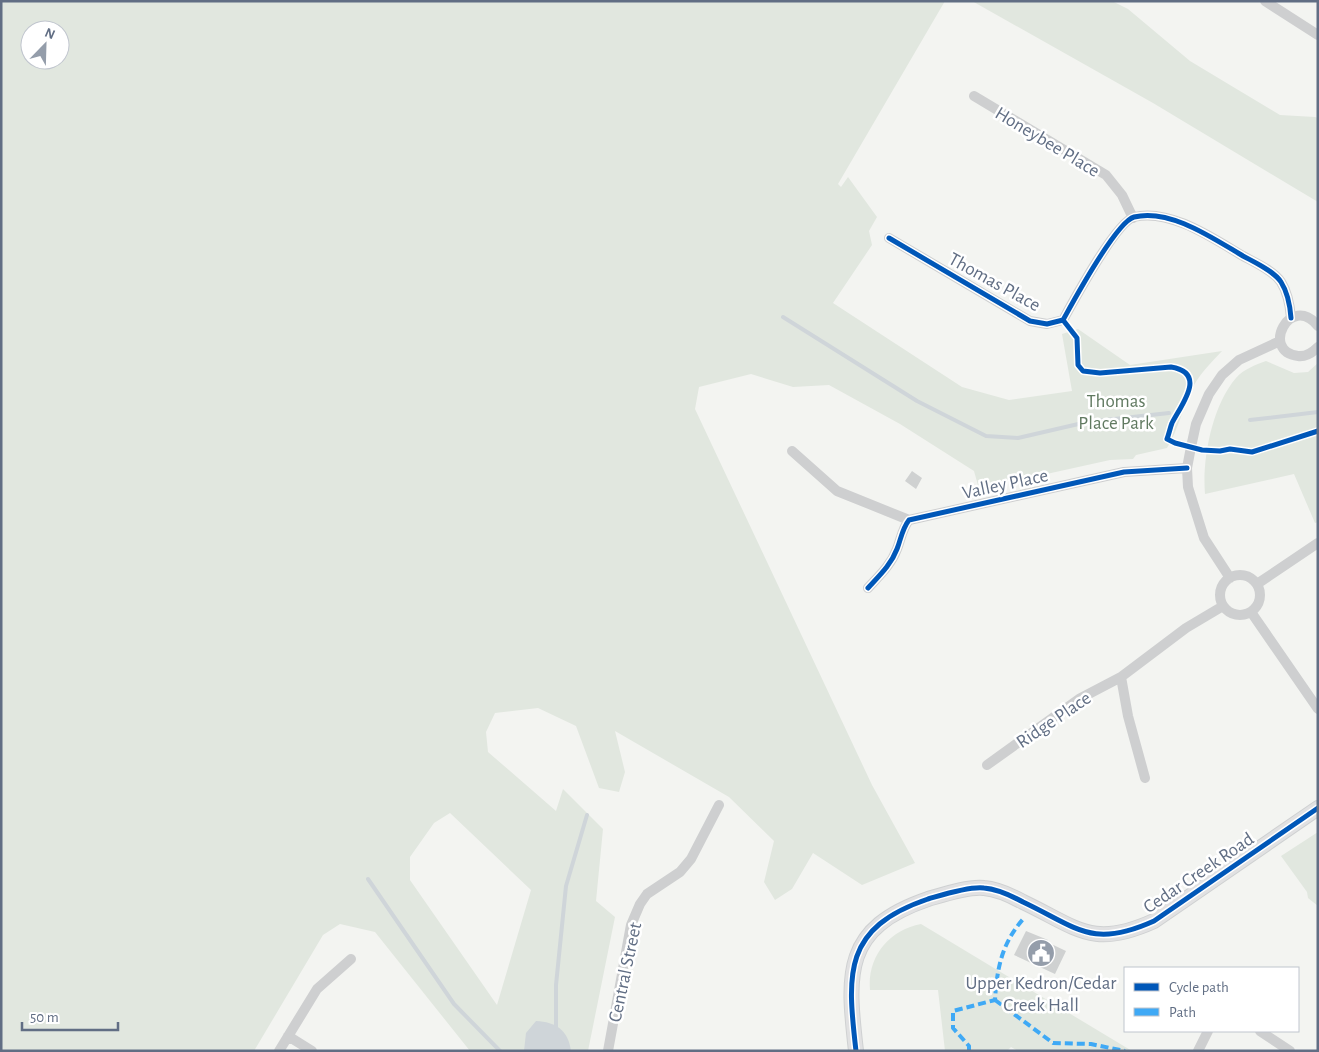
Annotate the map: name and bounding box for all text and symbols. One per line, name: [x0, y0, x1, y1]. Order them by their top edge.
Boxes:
north arrow: [20, 20, 70, 70]
text: N: [42, 26, 57, 42]
street label: Honeybee Place: [992, 104, 1103, 181]
street label: Thomas Place: [945, 249, 1043, 315]
park label: Thomas Place Park: [1078, 392, 1154, 433]
street label: Valley Place: [961, 466, 1050, 503]
street label: Ridge Place: [1013, 688, 1095, 752]
street label: Cedar Creek Road: [1140, 829, 1258, 917]
street label: Central Street: [606, 921, 645, 1024]
public building icon: Upper Kedron/Cedar Creek Hall: [1026, 938, 1056, 968]
legend: [1124, 967, 1299, 1032]
place label: Upper Kedron/Cedar Creek Hall: [966, 974, 1116, 1015]
text: Cycle path: [1169, 980, 1229, 995]
scale bar: [22, 1000, 119, 1032]
text: Path: [1169, 1005, 1196, 1020]
text: 50 m: [30, 1010, 59, 1025]

